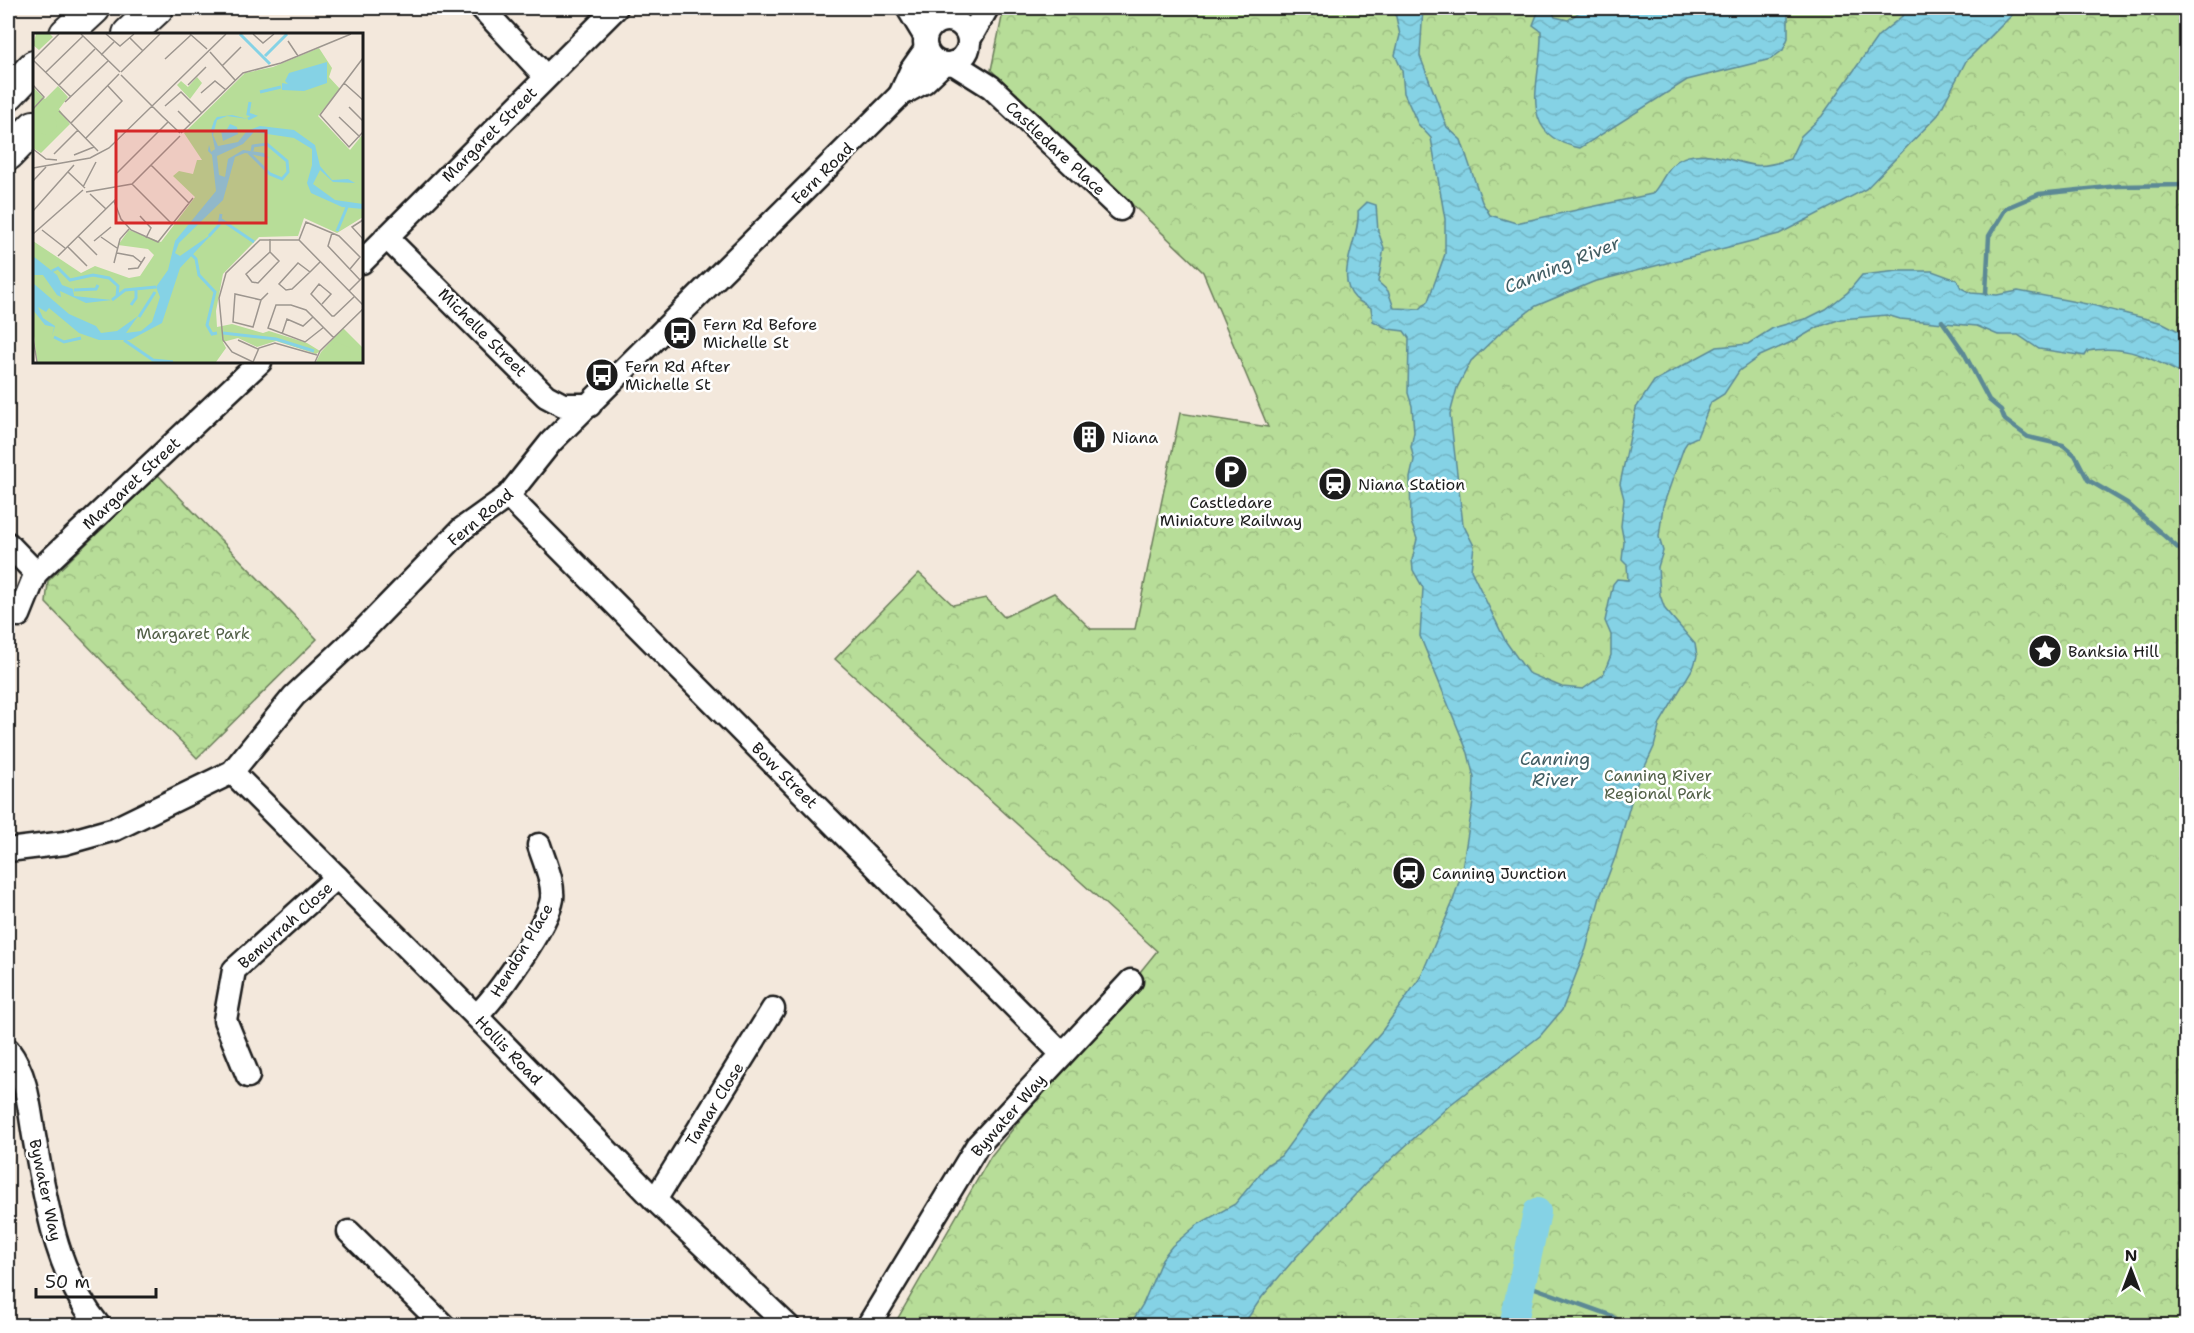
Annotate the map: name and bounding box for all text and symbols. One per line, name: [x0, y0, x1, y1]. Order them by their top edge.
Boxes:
inset map: [33, 33, 363, 363]
street label: Margaret Street: [437, 82, 541, 186]
street label: Castledare Place: [1001, 97, 1110, 200]
street label: Fern Road: [787, 138, 858, 209]
water label: Canning River: [1501, 231, 1624, 299]
street label: Michelle Street: [434, 284, 531, 381]
place label: Fern Rd Before Michelle St: [703, 314, 817, 353]
bus stop icon: Fern Rd Before Michelle St: [662, 315, 698, 351]
place label: Fern Rd After Michelle St: [625, 356, 731, 395]
bus stop icon: Fern Rd After Michelle St: [584, 357, 620, 393]
building icon: Niana: [1071, 419, 1107, 455]
place label: Niana: [1112, 427, 1158, 448]
street label: Margaret Street: [78, 433, 185, 534]
parking icon: Castledare Miniature Railway: [1213, 454, 1249, 490]
station icon: Niana Station: [1317, 466, 1353, 502]
place label: Niana Station: [1358, 474, 1465, 495]
street label: Fern Road: [443, 484, 517, 551]
place label: Castledare Miniature Railway: [1160, 492, 1302, 531]
park label: Margaret Park: [136, 623, 250, 644]
place icon: Banksia Hill: [2027, 633, 2063, 669]
place label: Banksia Hill: [2068, 641, 2159, 662]
street label: Bow Street: [747, 738, 822, 813]
water label: Canning River: [1520, 747, 1590, 792]
park label: Canning River Regional Park: [1604, 765, 1712, 804]
station icon: Canning Junction: [1391, 855, 1427, 891]
place label: Canning Junction: [1432, 863, 1567, 884]
street label: Bemurrah Close: [234, 877, 337, 974]
street label: Hendon Place: [485, 899, 558, 1001]
street label: Hollis Road: [470, 1011, 547, 1089]
street label: Tamar Close: [680, 1058, 748, 1150]
street label: Bywater Way: [966, 1069, 1050, 1161]
street label: Bywater Way: [24, 1137, 67, 1243]
north arrow: [2101, 1240, 2161, 1300]
text: N: [2125, 1245, 2137, 1266]
scale bar: [36, 1261, 156, 1299]
text: 50 m: [45, 1270, 90, 1294]

